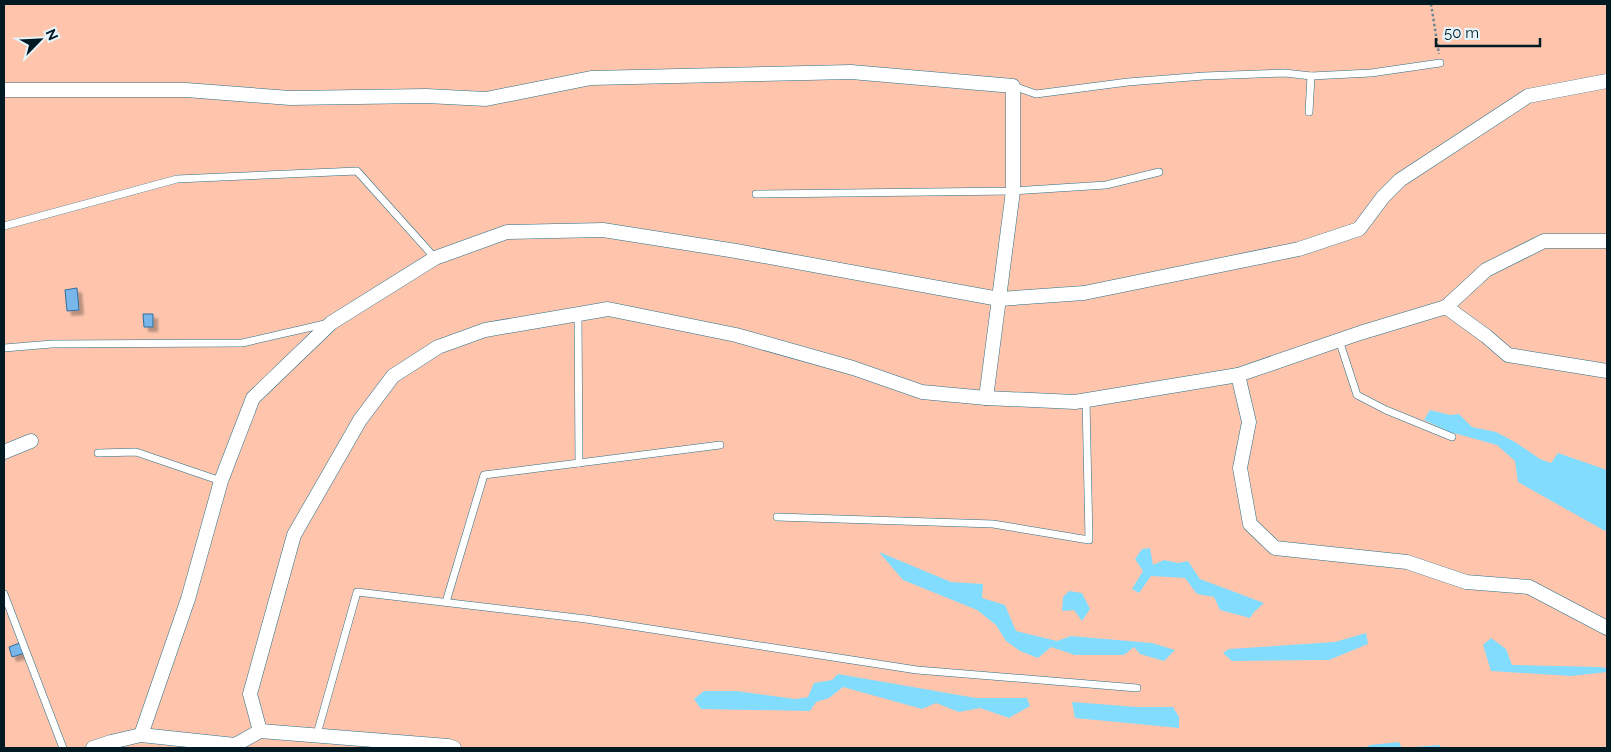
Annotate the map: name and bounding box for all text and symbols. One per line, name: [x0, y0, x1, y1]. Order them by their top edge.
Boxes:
north arrow: [15, 15, 65, 65]
scale bar: [1436, 15, 1540, 47]
text: 50 m: [1444, 24, 1479, 42]
text: N: [42, 27, 61, 43]

